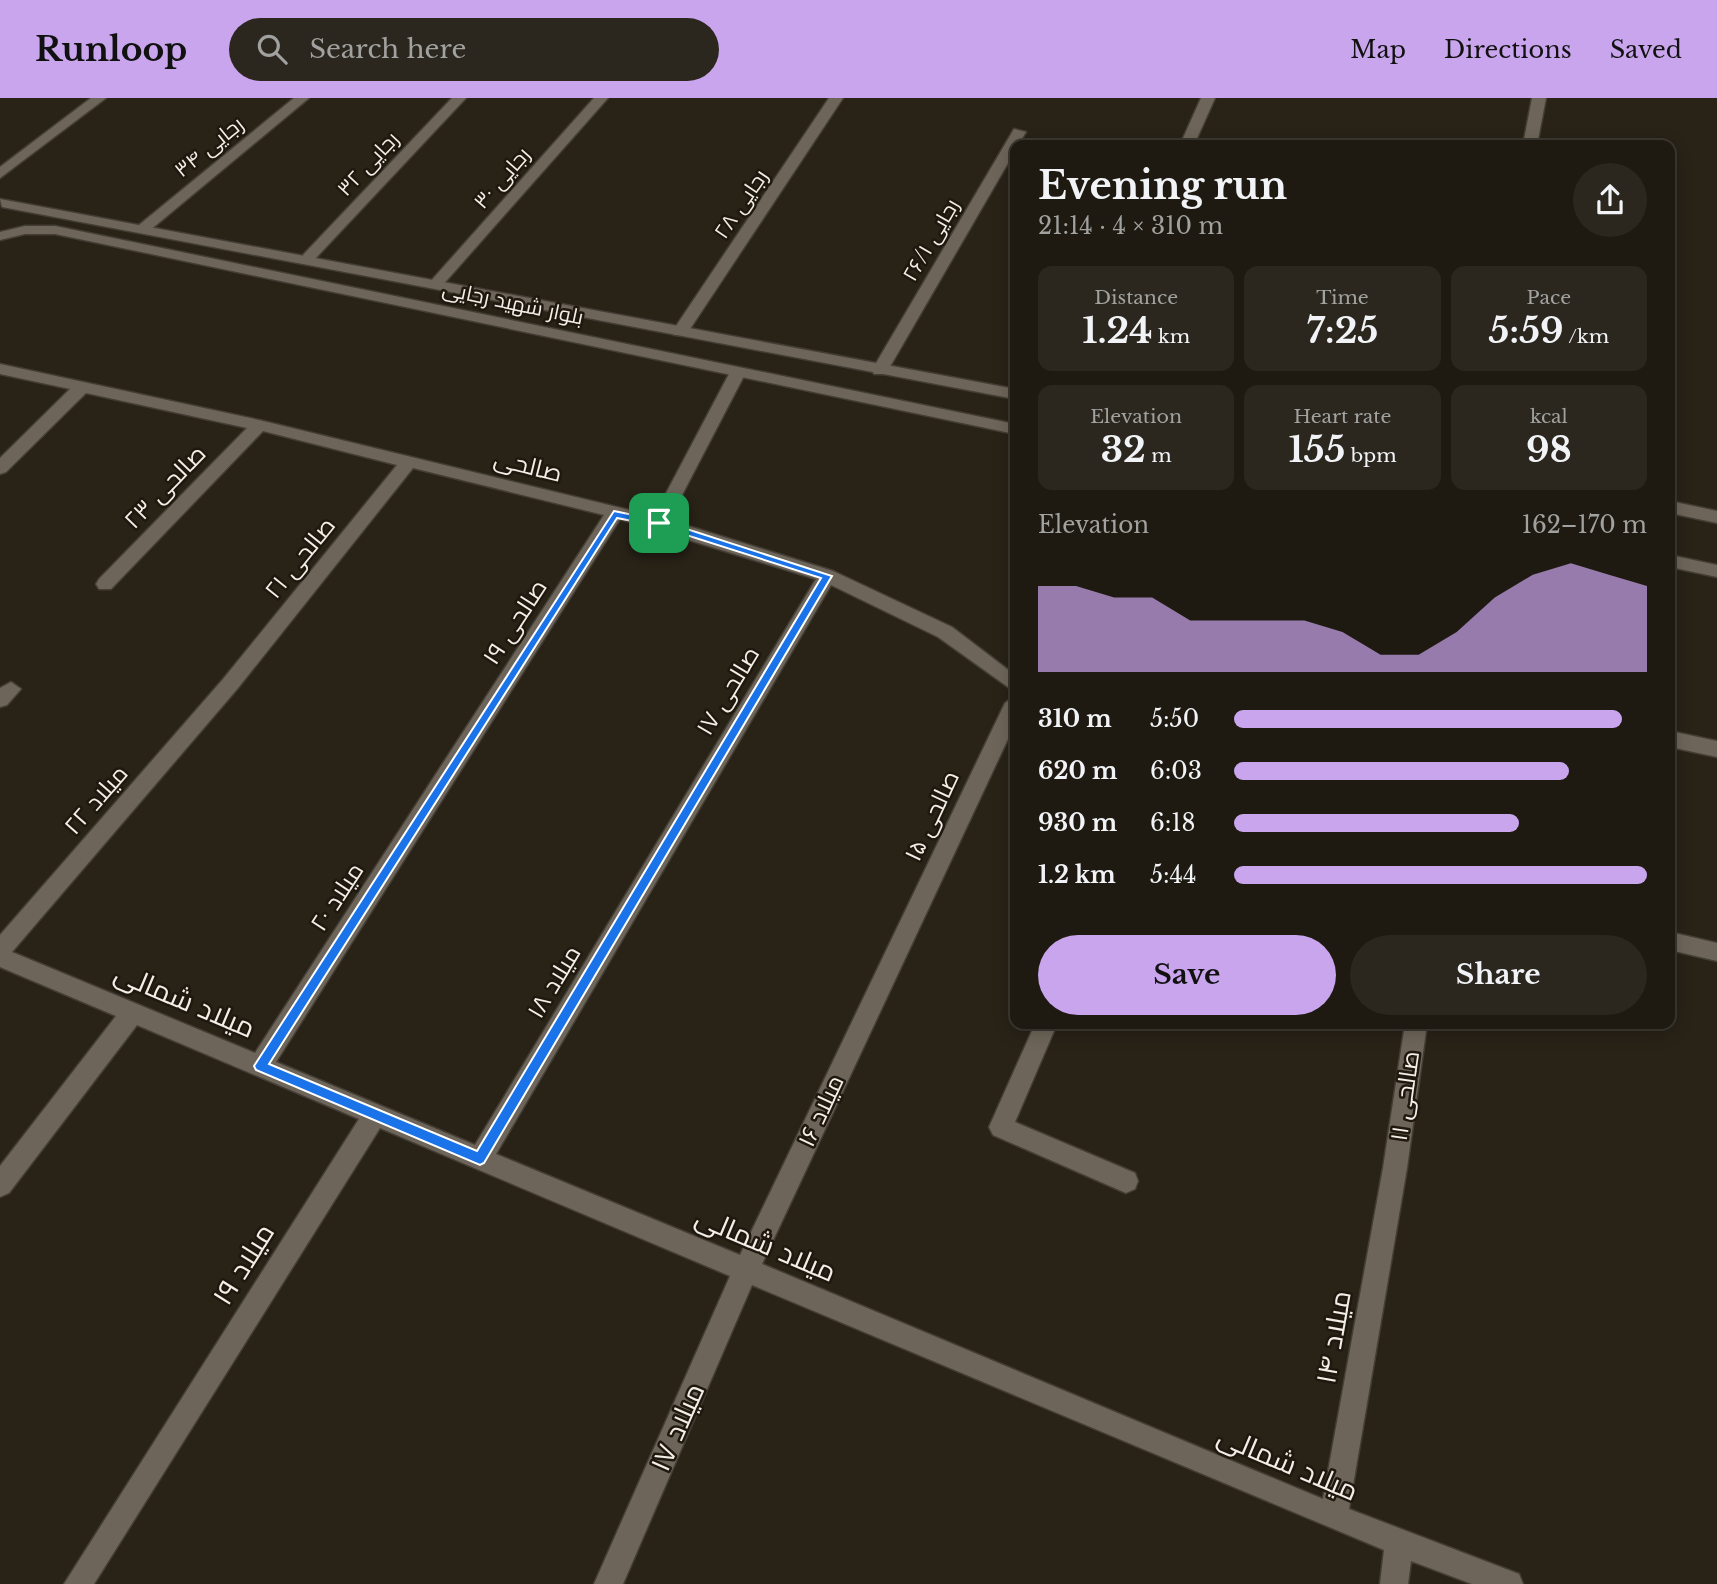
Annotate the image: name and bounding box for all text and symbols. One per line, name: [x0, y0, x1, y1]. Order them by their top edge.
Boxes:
search box: [229, 18, 719, 81]
text: Runloop: [35, 29, 187, 70]
icon: search: [253, 30, 291, 68]
text: Search here: [309, 33, 466, 65]
text: Map: [1350, 35, 1406, 64]
text: Directions: [1444, 35, 1572, 64]
text: Saved: [1610, 35, 1682, 64]
street label: رجایی ۳۴: [169, 111, 249, 183]
street label: رجایی ۳۲: [332, 126, 404, 202]
street label: رجایی ۳۰: [468, 142, 536, 214]
text: Evening run: [1038, 162, 1287, 209]
button: share: [1573, 163, 1647, 237]
street label: رجایی ۲۸: [708, 165, 774, 243]
street label: رجایی ۲۶/۱: [897, 194, 965, 286]
text: 21:14 · 4 × 310 m: [1038, 212, 1223, 240]
street label: بلوار شهید رجایی: [440, 275, 586, 331]
text: Distance: [1094, 286, 1178, 309]
text: Time: [1316, 286, 1369, 309]
text: Pace: [1527, 286, 1571, 309]
text: 1.24: [1082, 309, 1153, 352]
text: 7:25: [1307, 309, 1378, 352]
text: 5:59: [1488, 309, 1564, 352]
text: km: [1153, 325, 1190, 348]
text: /km: [1564, 325, 1609, 348]
text: Elevation: [1090, 405, 1182, 428]
text: Heart rate: [1294, 405, 1391, 428]
text: kcal: [1530, 405, 1568, 428]
text: 32: [1101, 428, 1146, 471]
text: 155: [1288, 428, 1345, 471]
text: 98: [1526, 428, 1572, 471]
street label: صالحی ۲۳: [118, 439, 211, 534]
street label: صالحی: [491, 443, 565, 488]
text: m: [1146, 444, 1172, 467]
text: bpm: [1345, 444, 1397, 467]
pin: [629, 493, 689, 553]
icon: arrive: [640, 504, 678, 542]
street label: صالحی ۲۱: [258, 511, 341, 604]
text: Elevation: [1038, 511, 1149, 539]
text: 162–170 m: [1522, 511, 1647, 539]
street label: صالحی ۱۹: [476, 574, 553, 670]
street label: صالحی ۱۷: [690, 641, 765, 740]
text: 310 m: [1038, 705, 1112, 733]
text: 5:50: [1150, 705, 1199, 733]
text: 620 m: [1038, 757, 1117, 785]
text: 6:03: [1150, 757, 1202, 785]
street label: میلاد ۲۲: [58, 759, 134, 840]
street label: صالحی ۱۵: [898, 766, 965, 866]
text: 930 m: [1038, 809, 1117, 837]
text: 6:18: [1150, 809, 1196, 837]
street label: میلاد ۲۰: [304, 857, 369, 936]
text: 1.2 km: [1038, 861, 1116, 889]
text: 5:44: [1150, 861, 1197, 889]
button: Save: [1038, 935, 1336, 1015]
button: Share: [1350, 935, 1647, 1015]
street label: میلاد ۱۸: [521, 940, 586, 1023]
street label: میلاد شمالی: [109, 955, 260, 1046]
street label: صالحی ۱۱: [1384, 1049, 1425, 1143]
street label: میلاد ۱۶: [791, 1070, 850, 1151]
street label: میلاد شمالی: [690, 1199, 841, 1290]
street label: میلاد ۱۹: [205, 1217, 282, 1312]
street label: میلاد ۱۴: [1308, 1288, 1359, 1386]
street label: میلاد ۱۷: [643, 1378, 712, 1477]
street label: میلاد شمالی: [1212, 1418, 1363, 1509]

